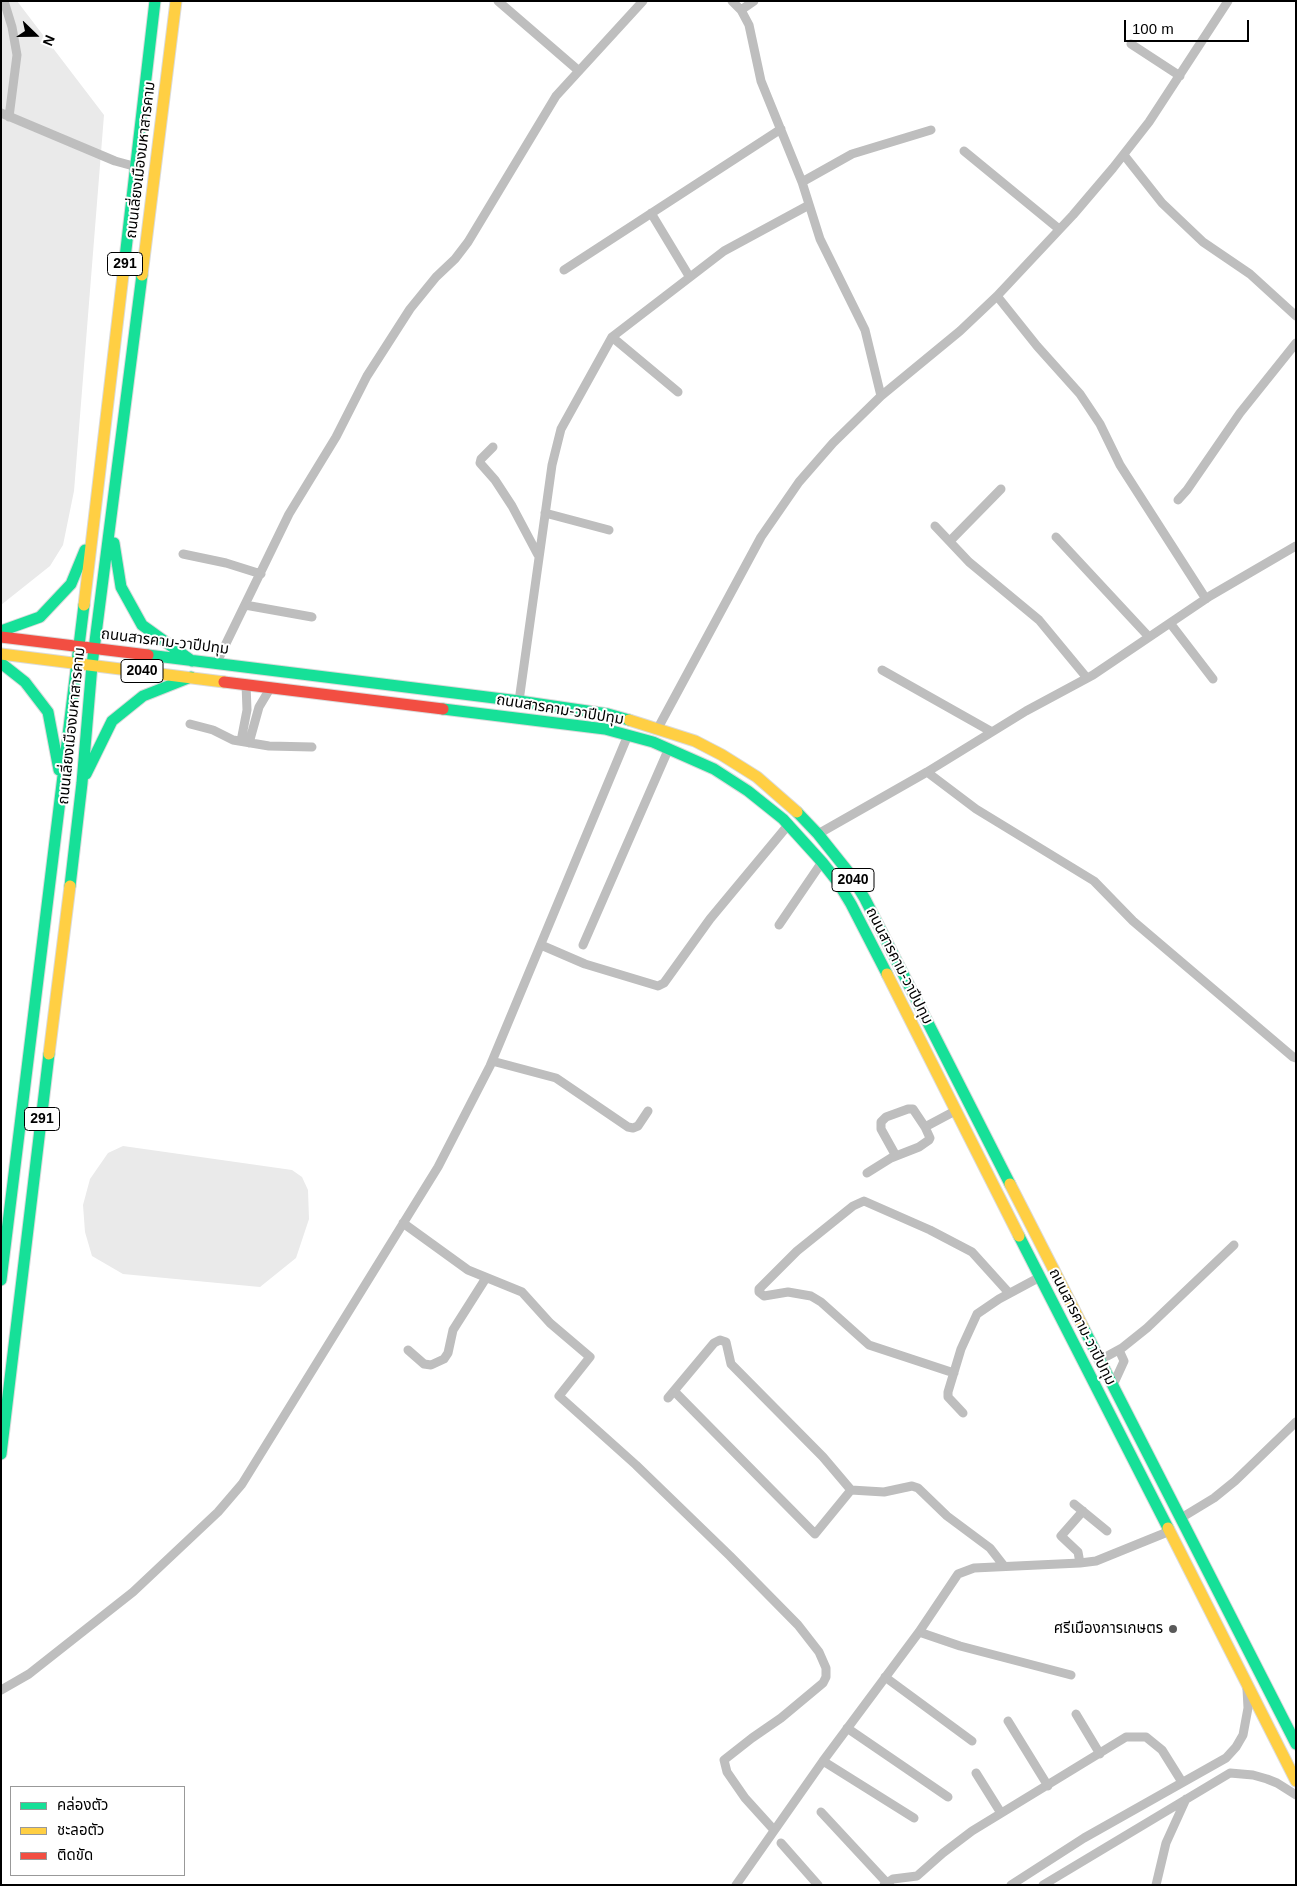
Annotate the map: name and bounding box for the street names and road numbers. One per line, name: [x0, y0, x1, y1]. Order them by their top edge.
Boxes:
street label: ถนนเลี่ยงเมืองมหาสารคาม: [122, 80, 160, 240]
road number: 291: [108, 252, 142, 276]
street label: ถนนสารคาม-วาปีปทุม: [100, 625, 230, 659]
street label: ถนนเลี่ยงเมืองมหาสารคาม: [55, 646, 89, 806]
road number: 2040: [121, 659, 163, 682]
street label: ถนนสารคาม-วาปีปทุม: [495, 691, 625, 729]
road number: 2040: [832, 868, 874, 892]
street label: ถนนสารคาม-วาปีปทุม: [862, 904, 936, 1028]
road number: 291: [24, 1108, 60, 1130]
street label: ถนนสารคาม-วาปีปทุม: [1045, 1265, 1119, 1389]

